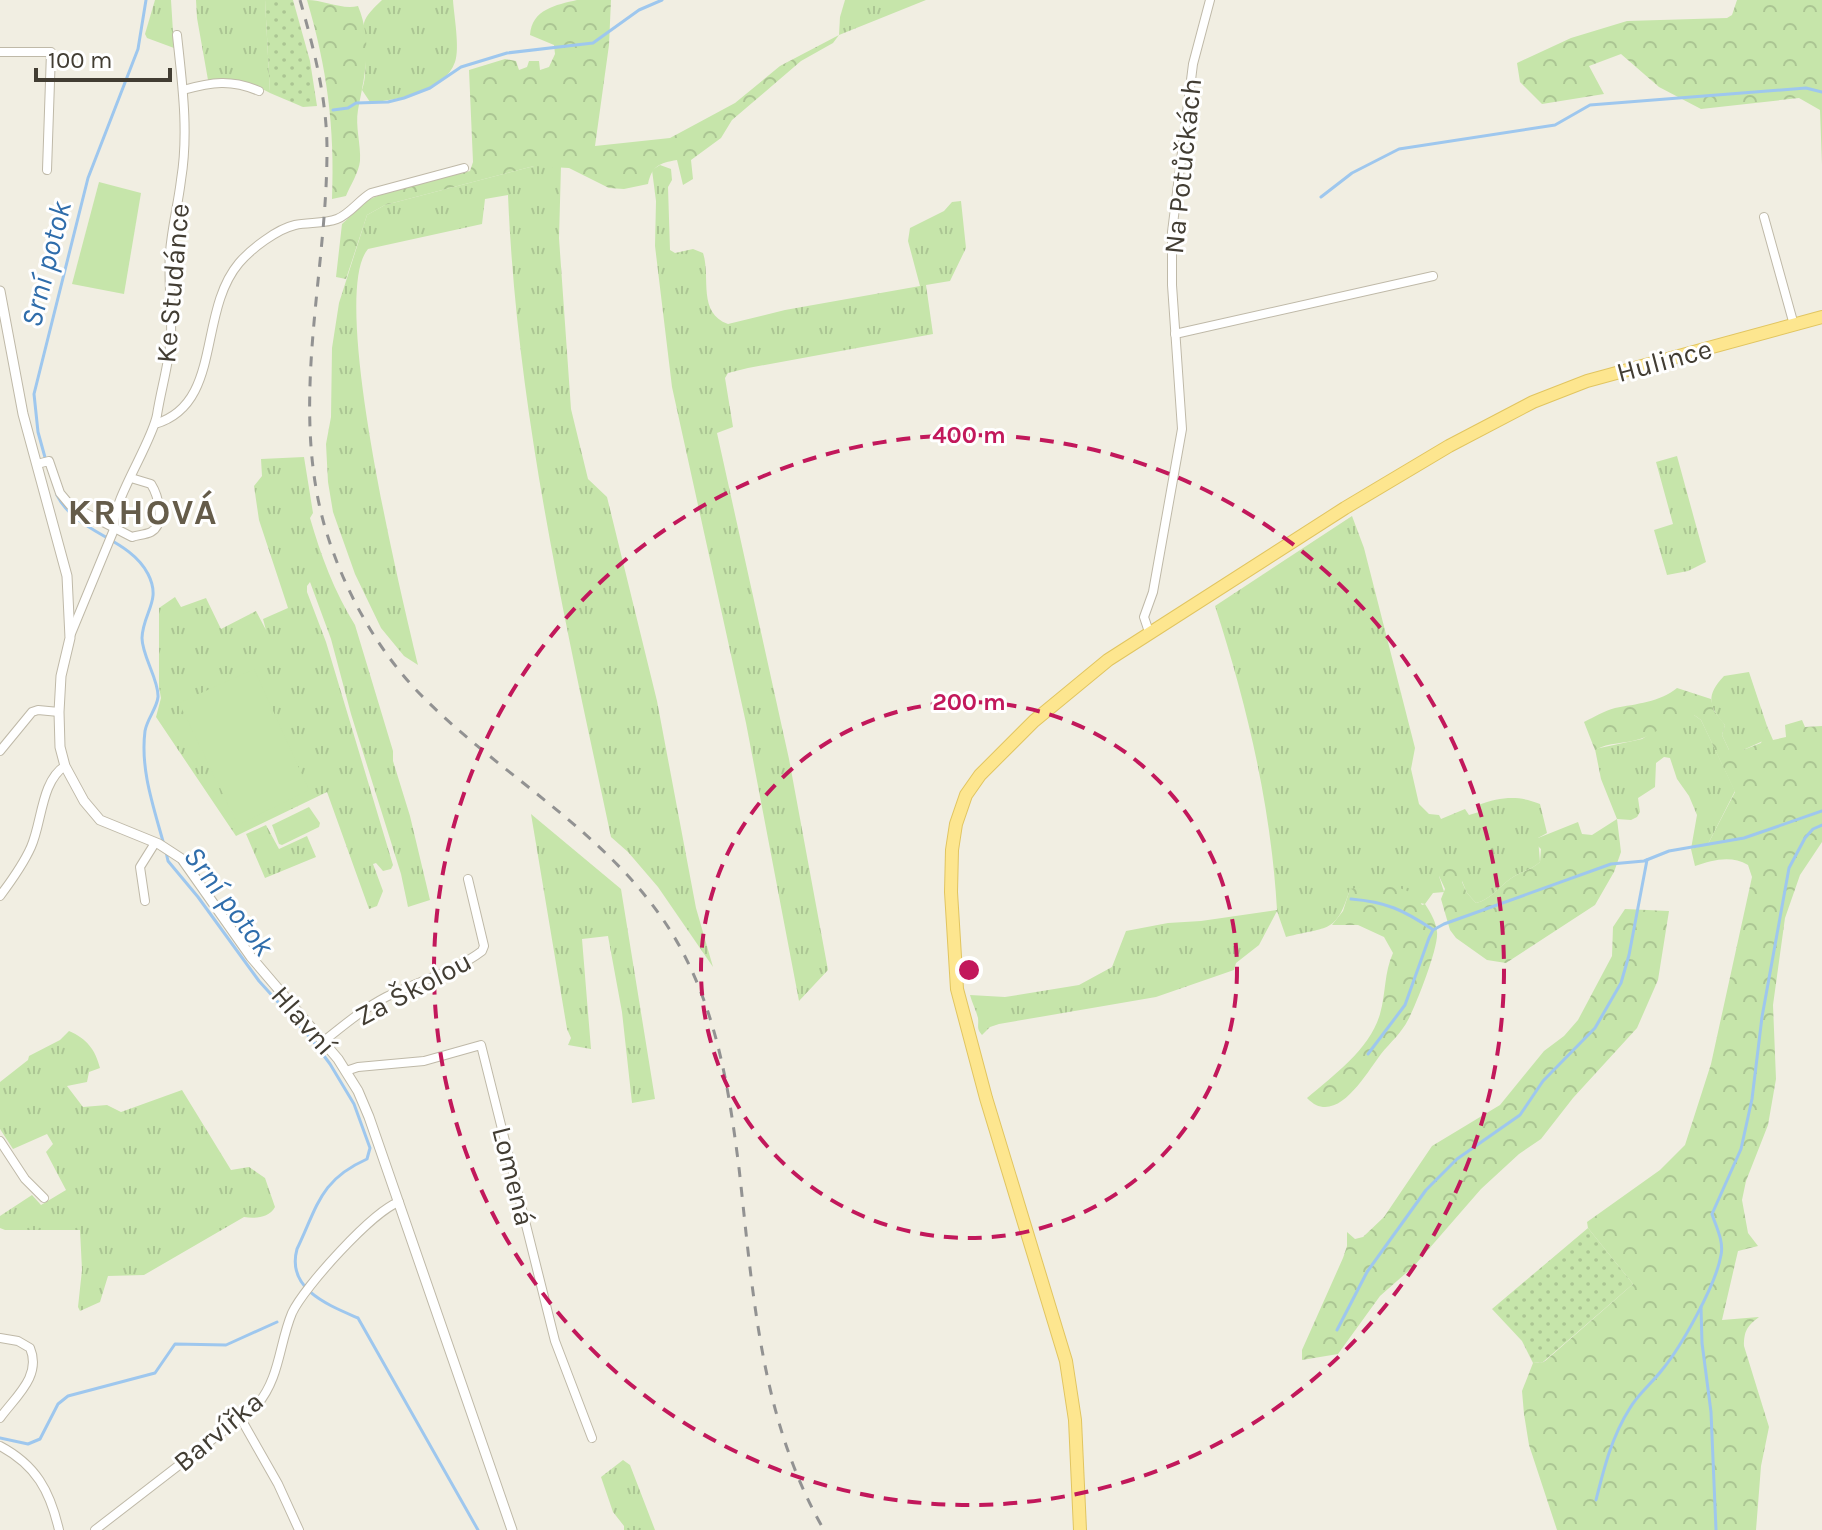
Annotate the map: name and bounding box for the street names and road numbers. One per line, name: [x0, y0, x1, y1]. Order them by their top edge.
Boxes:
street label: Na Potůčkách: [1157, 77, 1208, 256]
street label: Ke Studánce: [149, 202, 196, 364]
street label: Hulince: [1613, 332, 1716, 389]
street label: Za Školou: [350, 944, 477, 1033]
street label: Hlavní: [265, 979, 343, 1062]
street label: Lomená: [485, 1123, 542, 1229]
street label: Barvířka: [167, 1384, 270, 1478]

